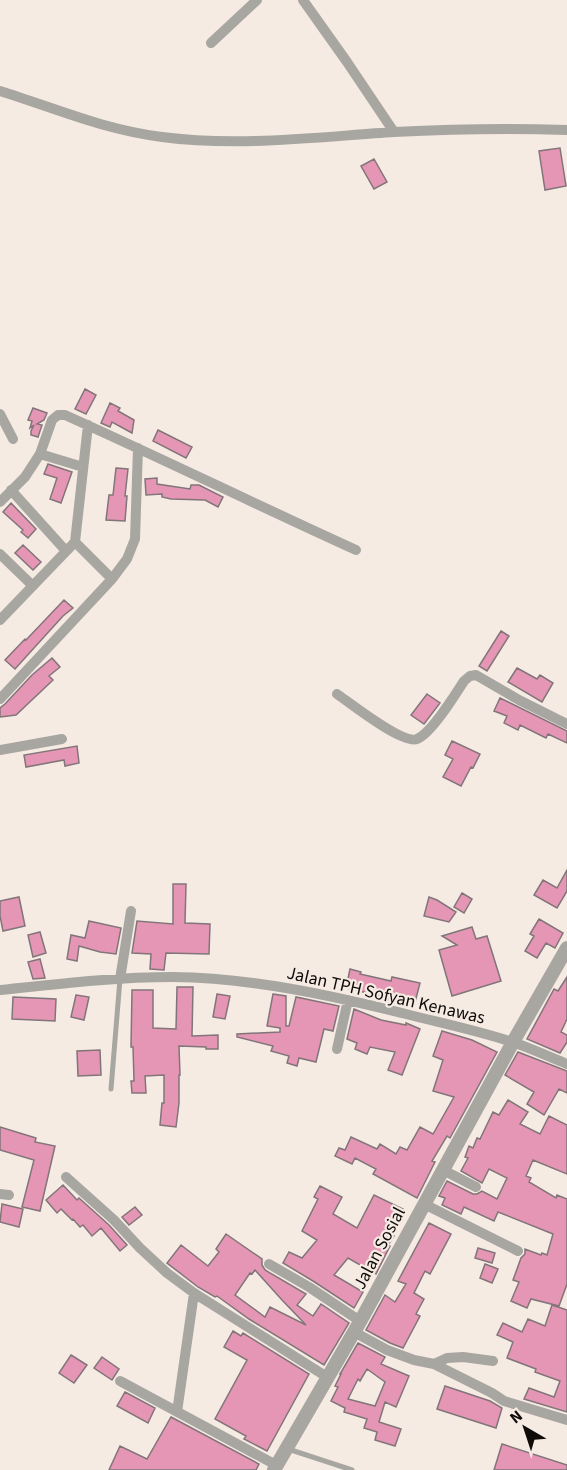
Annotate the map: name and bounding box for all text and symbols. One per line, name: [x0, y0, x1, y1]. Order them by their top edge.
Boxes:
street label: Jalan TPH Sofyan Kenawas: [284, 961, 487, 1030]
street label: Jalan Sosial: [347, 1203, 412, 1294]
north arrow: [495, 1398, 555, 1458]
text: N: [505, 1405, 527, 1429]

